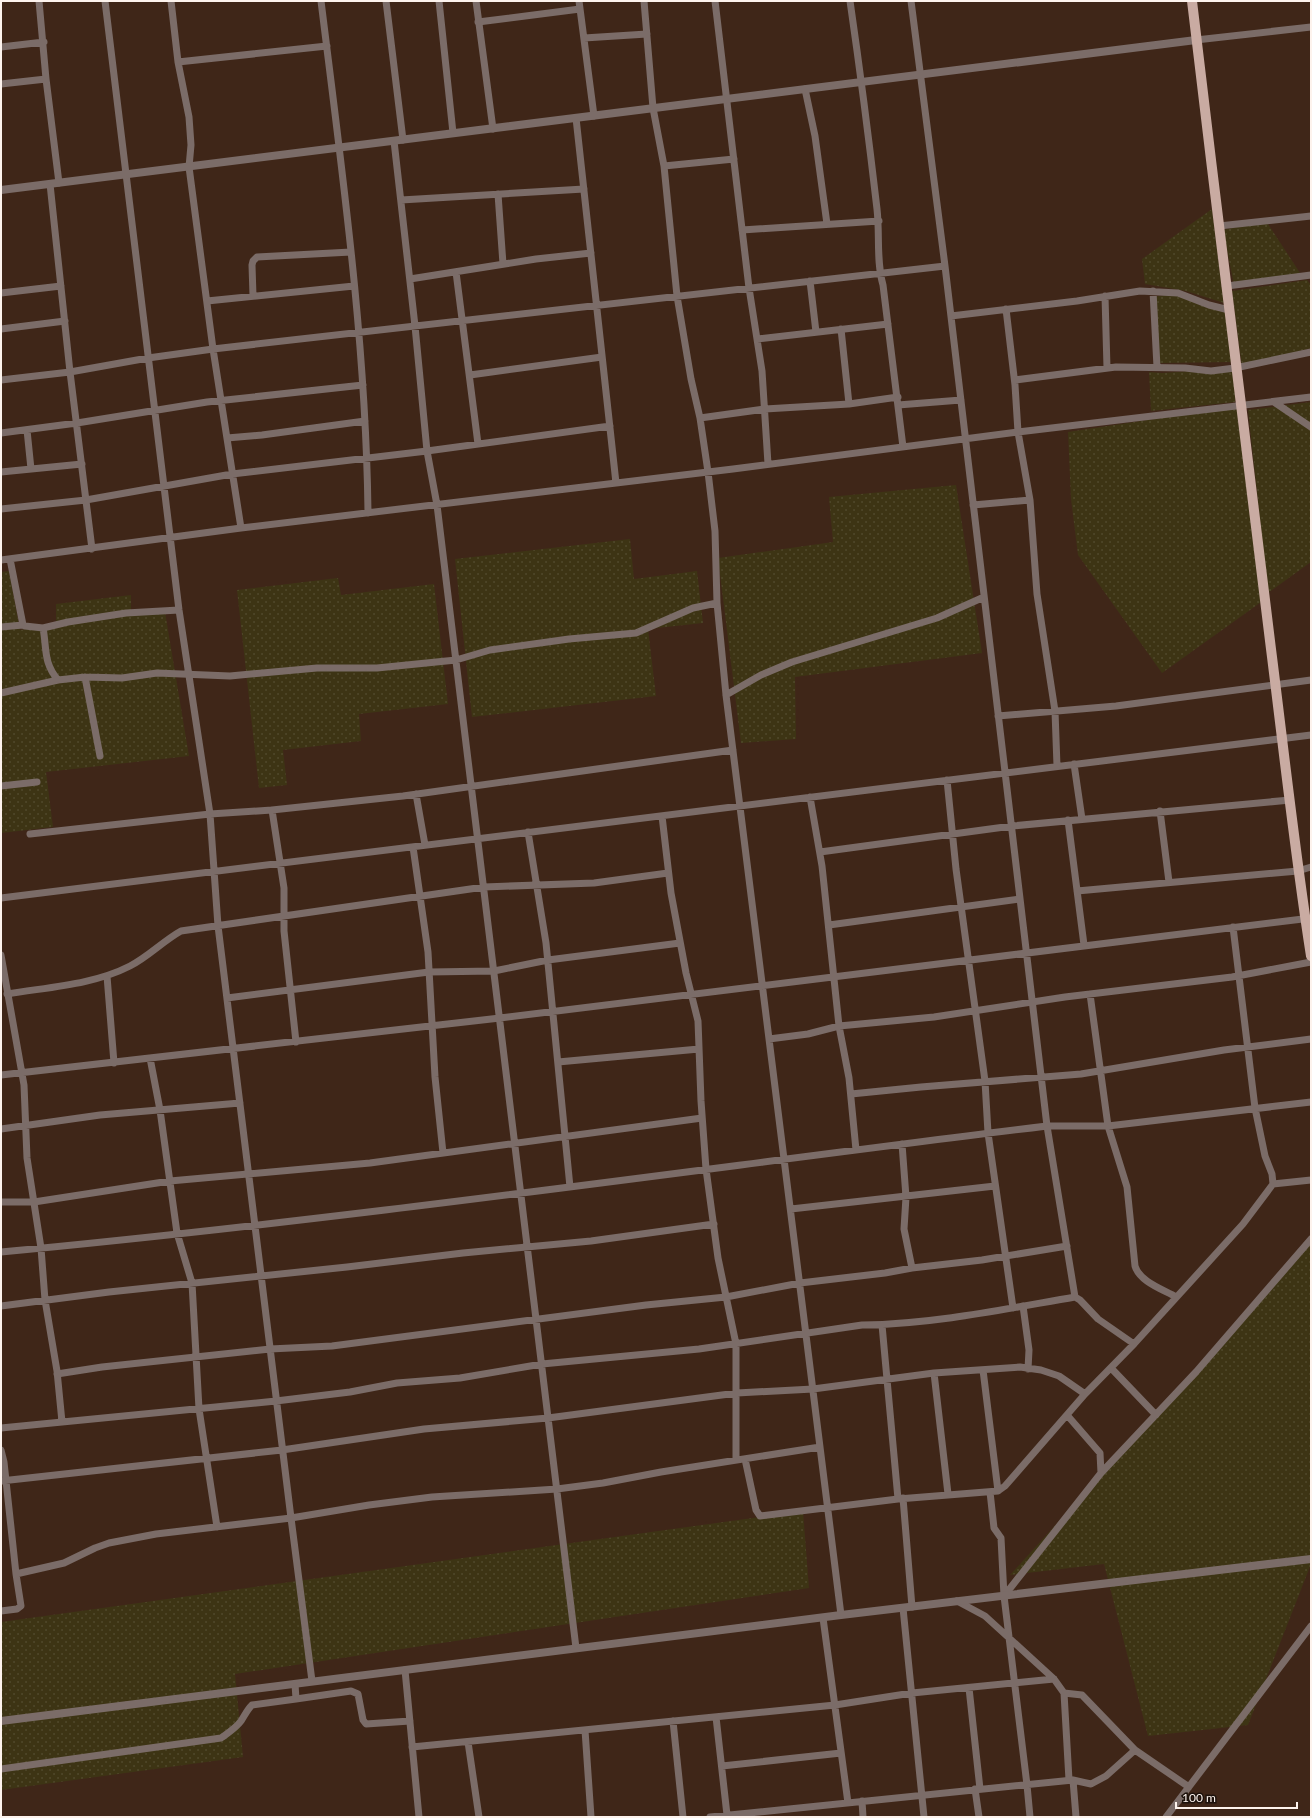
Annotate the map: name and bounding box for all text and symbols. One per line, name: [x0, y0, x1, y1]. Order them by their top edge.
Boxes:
scale bar: [1176, 1784, 1297, 1810]
text: 100 m: [1182, 1790, 1216, 1805]

